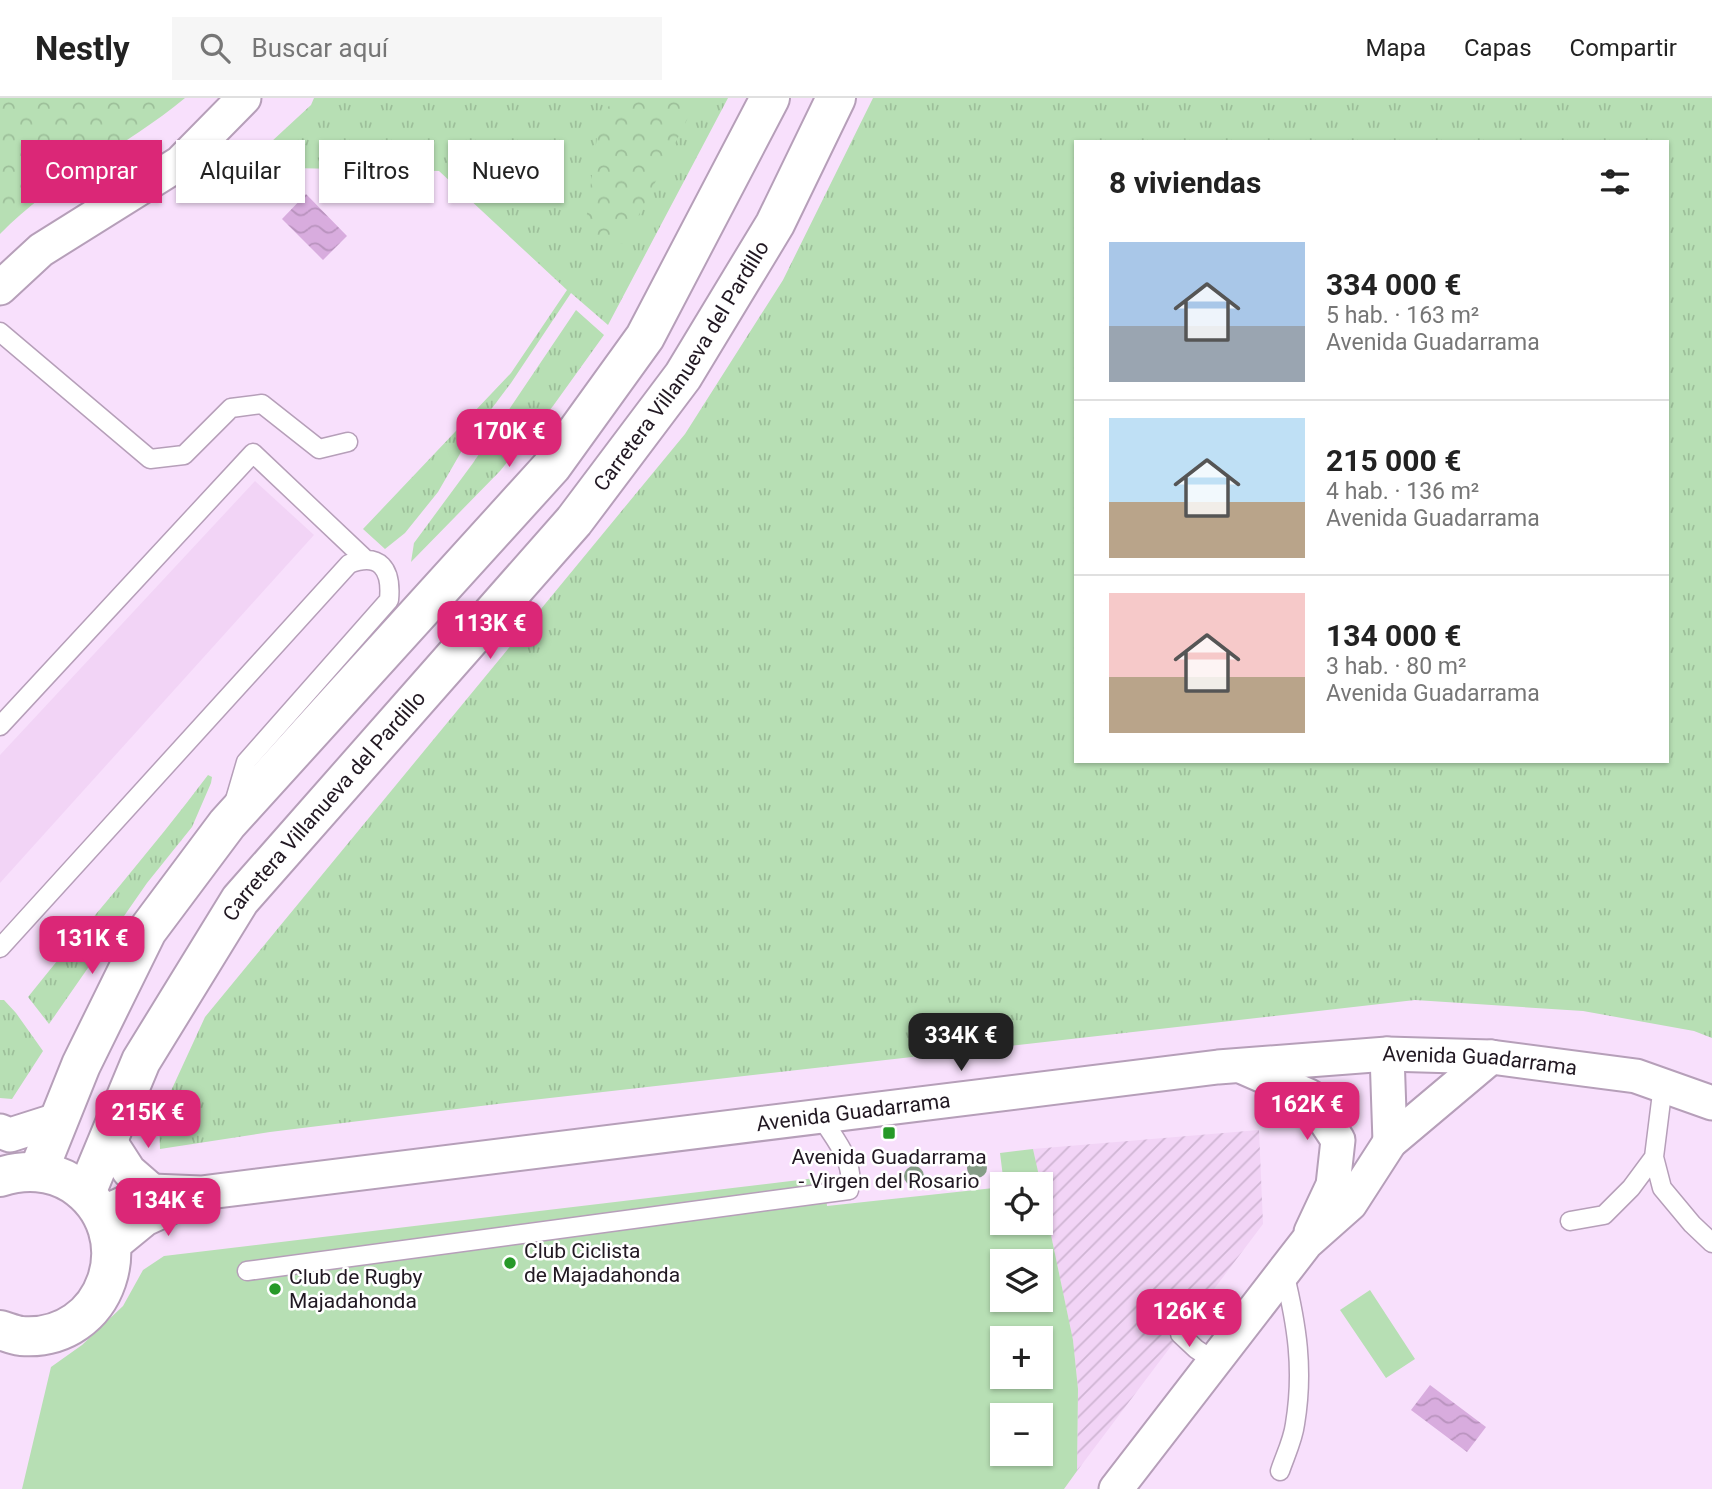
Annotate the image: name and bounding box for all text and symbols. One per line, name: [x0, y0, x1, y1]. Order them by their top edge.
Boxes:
search box: [172, 17, 662, 80]
text: Nestly: [35, 29, 130, 68]
icon: search: [196, 29, 234, 67]
text: Buscar aquí: [252, 33, 388, 63]
text: Mapa: [1365, 34, 1426, 62]
text: Capas: [1464, 34, 1532, 62]
text: Compartir: [1570, 34, 1677, 62]
chip: Comprar: [21, 140, 162, 203]
chip: Alquilar: [176, 140, 305, 203]
chip: Filtros: [319, 140, 434, 203]
chip: Nuevo: [448, 140, 564, 203]
icon: filters: [1596, 163, 1634, 201]
text: 8 viviendas: [1109, 165, 1261, 200]
street label: Carretera Villanueva del Pardillo: [589, 237, 774, 496]
text: 334 000 €: [1326, 267, 1461, 302]
icon: home: [1165, 270, 1249, 354]
text: 5 hab. · 163 m²: [1326, 302, 1479, 329]
text: Avenida Guadarrama: [1326, 329, 1540, 356]
pin: 170K €: [452, 410, 566, 469]
text: 170K €: [472, 418, 546, 445]
text: 215 000 €: [1326, 443, 1461, 478]
icon: home: [1165, 446, 1249, 530]
text: 4 hab. · 136 m²: [1326, 478, 1479, 505]
text: Avenida Guadarrama: [1326, 505, 1540, 532]
pin: 113K €: [433, 602, 547, 661]
text: 113K €: [453, 610, 527, 637]
text: 134 000 €: [1326, 618, 1461, 653]
icon: home: [1165, 621, 1249, 705]
text: 3 hab. · 80 m²: [1326, 653, 1466, 680]
text: Avenida Guadarrama: [1326, 680, 1540, 707]
street label: Carretera Villanueva del Pardillo: [218, 686, 430, 925]
pin: 131K €: [35, 916, 149, 976]
text: 131K €: [55, 925, 129, 952]
pin: 334K €: [904, 1014, 1018, 1073]
text: 334K €: [924, 1022, 998, 1049]
street label: Avenida Guadarrama: [1382, 1042, 1579, 1080]
pin: 162K €: [1250, 1082, 1364, 1142]
street label: Avenida Guadarrama: [755, 1088, 952, 1136]
pin: 215K €: [91, 1090, 205, 1150]
text: 162K €: [1270, 1091, 1344, 1118]
text: 215K €: [111, 1099, 185, 1126]
marker: Avenida Guadarrama - Virgen del Rosario: [881, 1125, 897, 1141]
place label: Avenida Guadarrama - Virgen del Rosario: [791, 1145, 987, 1193]
map controls: [990, 1172, 1053, 1466]
button: locate: [990, 1172, 1053, 1235]
pin: 134K €: [111, 1178, 225, 1238]
text: 134K €: [131, 1187, 205, 1214]
place label: Club Ciclista de Majadahonda: [524, 1239, 680, 1287]
button: layers: [990, 1249, 1053, 1312]
marker: Club Ciclista de Majadahonda: [502, 1255, 518, 1271]
place label: Club de Rugby Majadahonda: [289, 1265, 423, 1313]
marker: Club de Rugby Majadahonda: [267, 1281, 283, 1297]
pin: 126K €: [1132, 1290, 1246, 1349]
text: 126K €: [1152, 1298, 1226, 1325]
button: +: [990, 1326, 1053, 1389]
button: −: [990, 1403, 1053, 1466]

